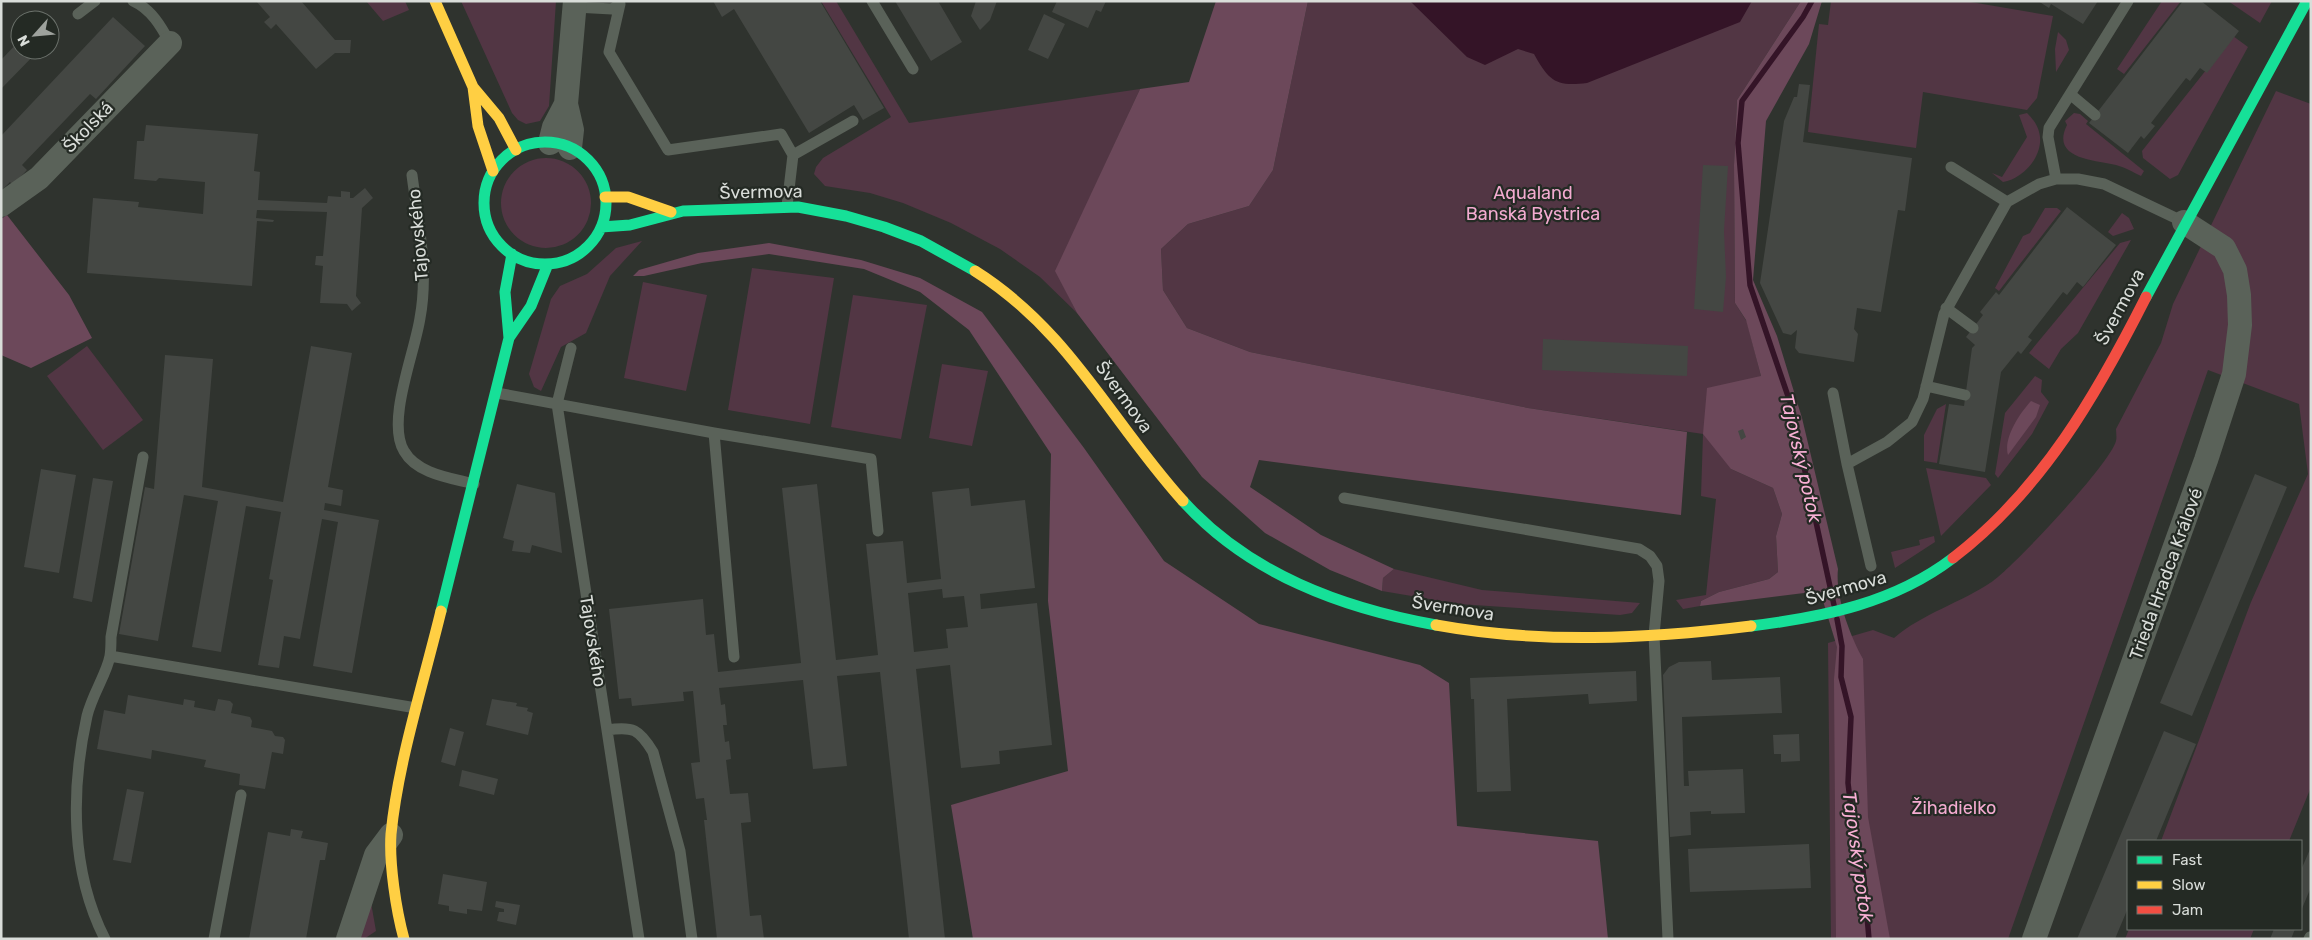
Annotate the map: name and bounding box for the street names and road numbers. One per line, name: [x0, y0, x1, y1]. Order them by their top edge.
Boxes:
street label: Školská: [58, 97, 118, 157]
street label: Švermova: [719, 180, 803, 204]
street label: Tajovského: [403, 188, 433, 282]
street label: Švermova: [2091, 265, 2149, 349]
street label: Švermova: [1091, 357, 1157, 437]
street label: Trieda Hradca Králové: [2125, 485, 2207, 663]
street label: Švermova: [1803, 566, 1889, 610]
street label: Švermova: [1410, 591, 1496, 625]
street label: Tajovského: [575, 594, 611, 688]

